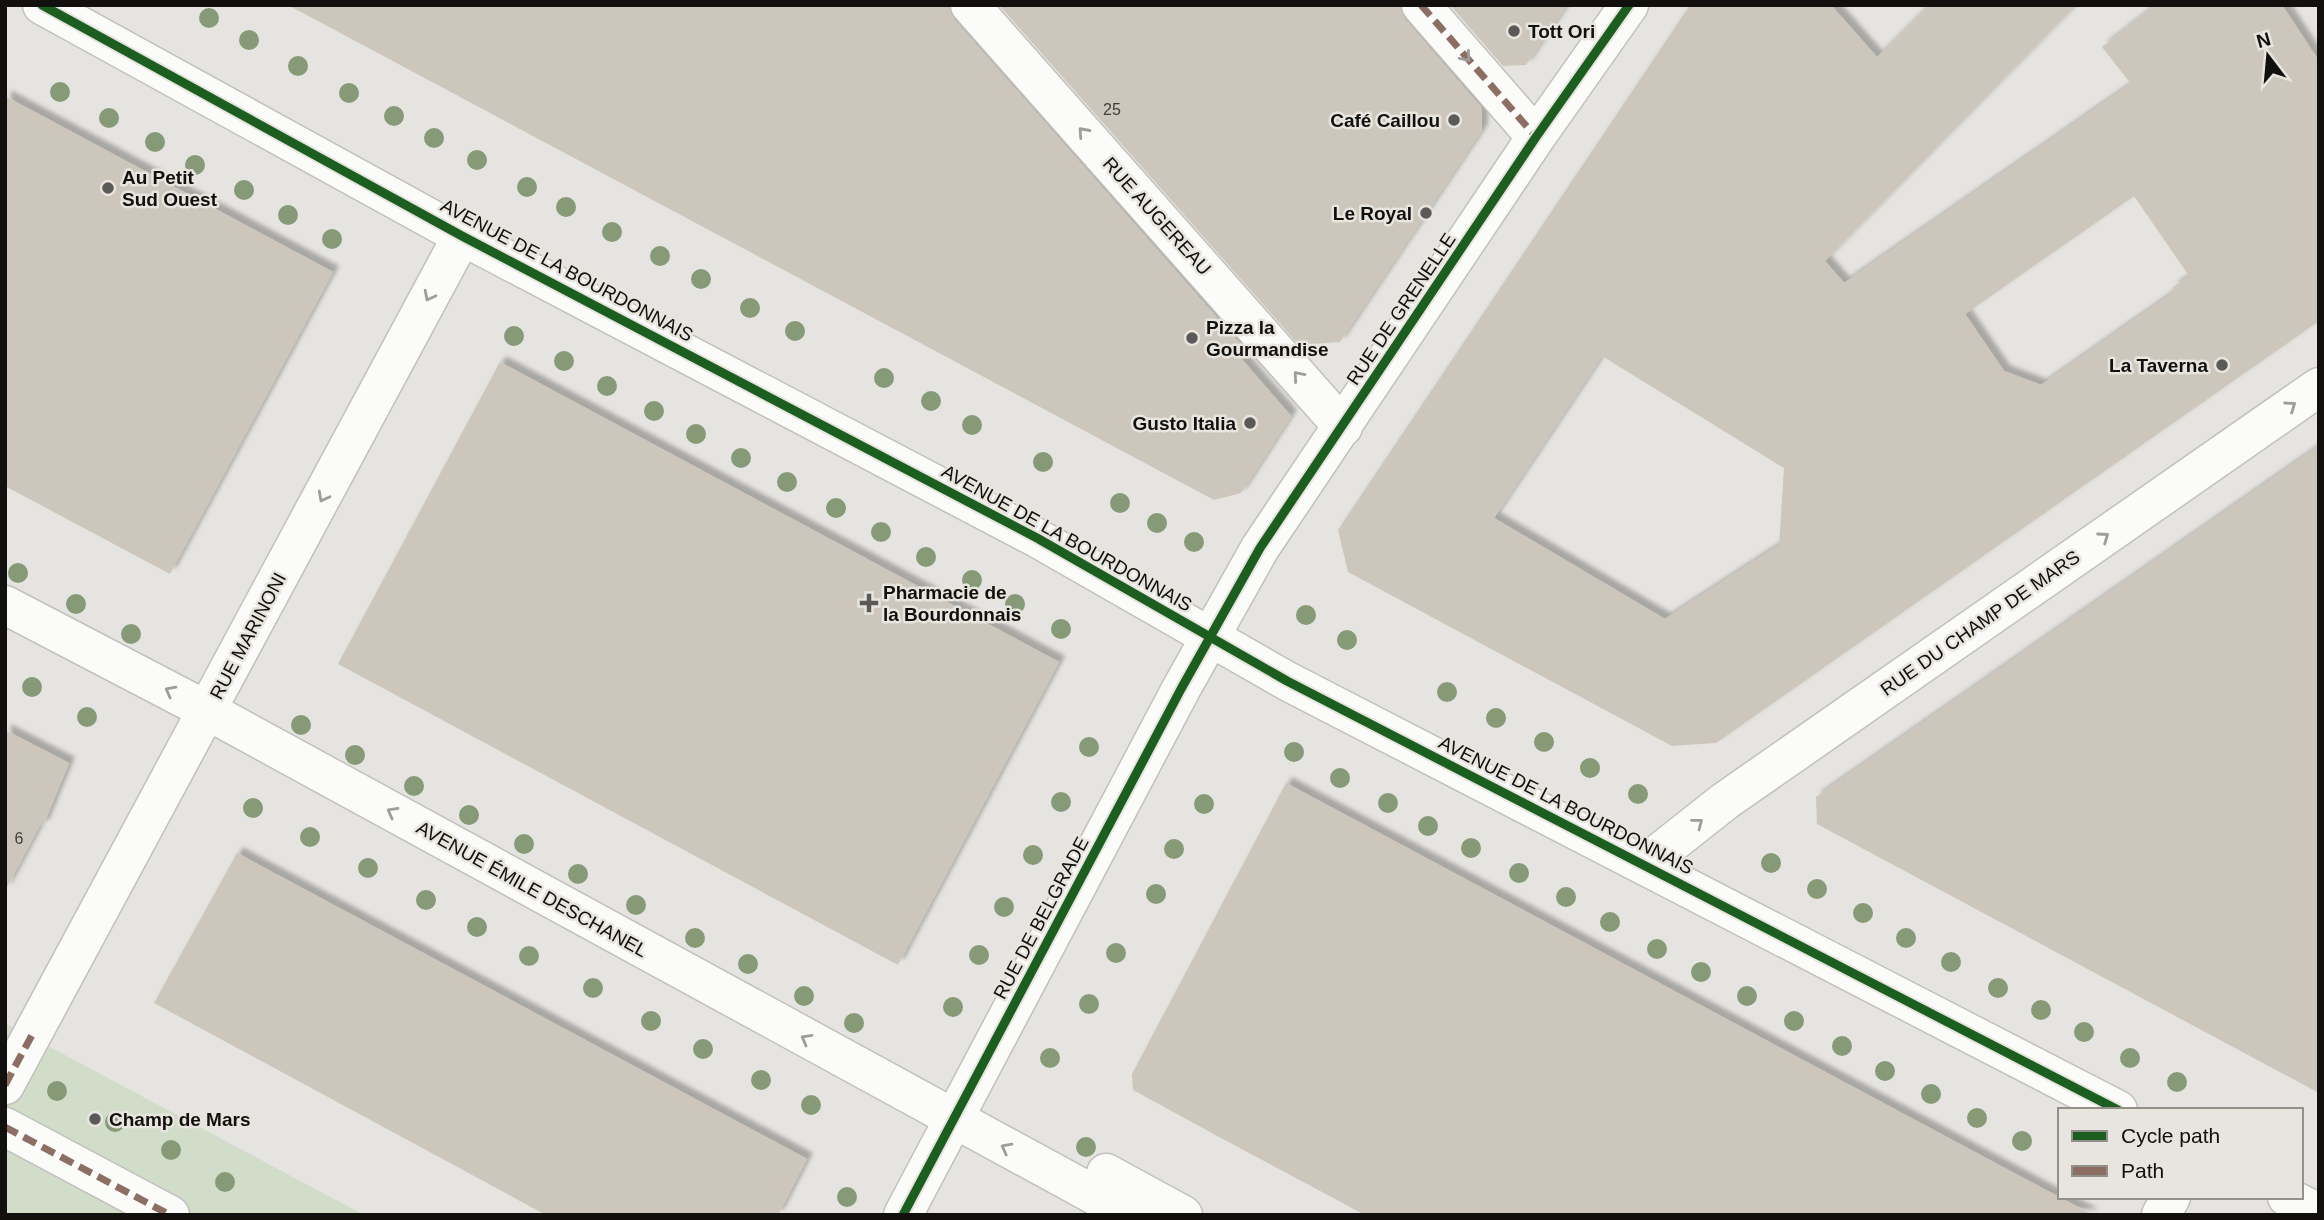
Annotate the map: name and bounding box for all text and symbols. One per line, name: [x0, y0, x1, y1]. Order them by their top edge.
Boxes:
place label: Tott Ori: [1528, 21, 1595, 42]
north arrow: [2233, 21, 2303, 91]
marker: Tott Ori: [1506, 23, 1522, 39]
text: N: [2254, 28, 2273, 52]
one-way arrow: [1458, 49, 1470, 62]
house number: 25: [1103, 101, 1121, 118]
place label: Café Caillou: [1330, 110, 1440, 131]
marker: Café Caillou: [1446, 112, 1462, 128]
one-way arrow: [1078, 128, 1091, 141]
street label: RUE AUGEREAU: [1099, 153, 1215, 279]
place label: Au Petit Sud Ouest: [122, 167, 218, 210]
marker: Au Petit Sud Ouest: [100, 180, 116, 196]
street label: AVENUE DE LA BOURDONNAIS: [437, 194, 697, 346]
place label: Le Royal: [1333, 203, 1412, 224]
marker: Le Royal: [1418, 205, 1434, 221]
street label: RUE DE GRENELLE: [1342, 229, 1460, 389]
one-way arrow: [424, 289, 438, 301]
place label: Pizza la Gourmandise: [1206, 317, 1328, 360]
marker: Pizza la Gourmandise: [1184, 330, 1200, 346]
place label: La Taverna: [2109, 355, 2208, 376]
marker: La Taverna: [2214, 357, 2230, 373]
one-way arrow: [1294, 371, 1306, 384]
one-way arrow: [2283, 402, 2296, 414]
place label: Gusto Italia: [1133, 413, 1236, 434]
marker: Gusto Italia: [1242, 415, 1258, 431]
street label: AVENUE DE LA BOURDONNAIS: [938, 460, 1196, 616]
one-way arrow: [317, 489, 331, 502]
one-way arrow: [2096, 532, 2109, 545]
street label: RUE DU CHAMP DE MARS: [1876, 546, 2084, 700]
street label: RUE MARINONI: [206, 569, 290, 703]
place label: Pharmacie de la Bourdonnais: [883, 582, 1021, 625]
marker: Pharmacie de la Bourdonnais: [861, 595, 877, 611]
one-way arrow: [165, 686, 178, 699]
street label: AVENUE DE LA BOURDONNAIS: [1435, 731, 1697, 879]
one-way arrow: [386, 807, 399, 820]
street label: AVENUE ÉMILE DESCHANEL: [413, 817, 651, 961]
one-way arrow: [1690, 818, 1703, 831]
house number: 6: [15, 830, 24, 847]
street label: RUE DE BELGRADE: [989, 833, 1093, 1003]
one-way arrow: [801, 1034, 813, 1047]
legend: [2058, 1108, 2303, 1199]
place label: Champ de Mars: [109, 1109, 250, 1130]
marker: Champ de Mars: [87, 1111, 103, 1127]
text: Cycle path: [2121, 1124, 2220, 1147]
one-way arrow: [1000, 1143, 1013, 1156]
text: Path: [2121, 1159, 2164, 1182]

